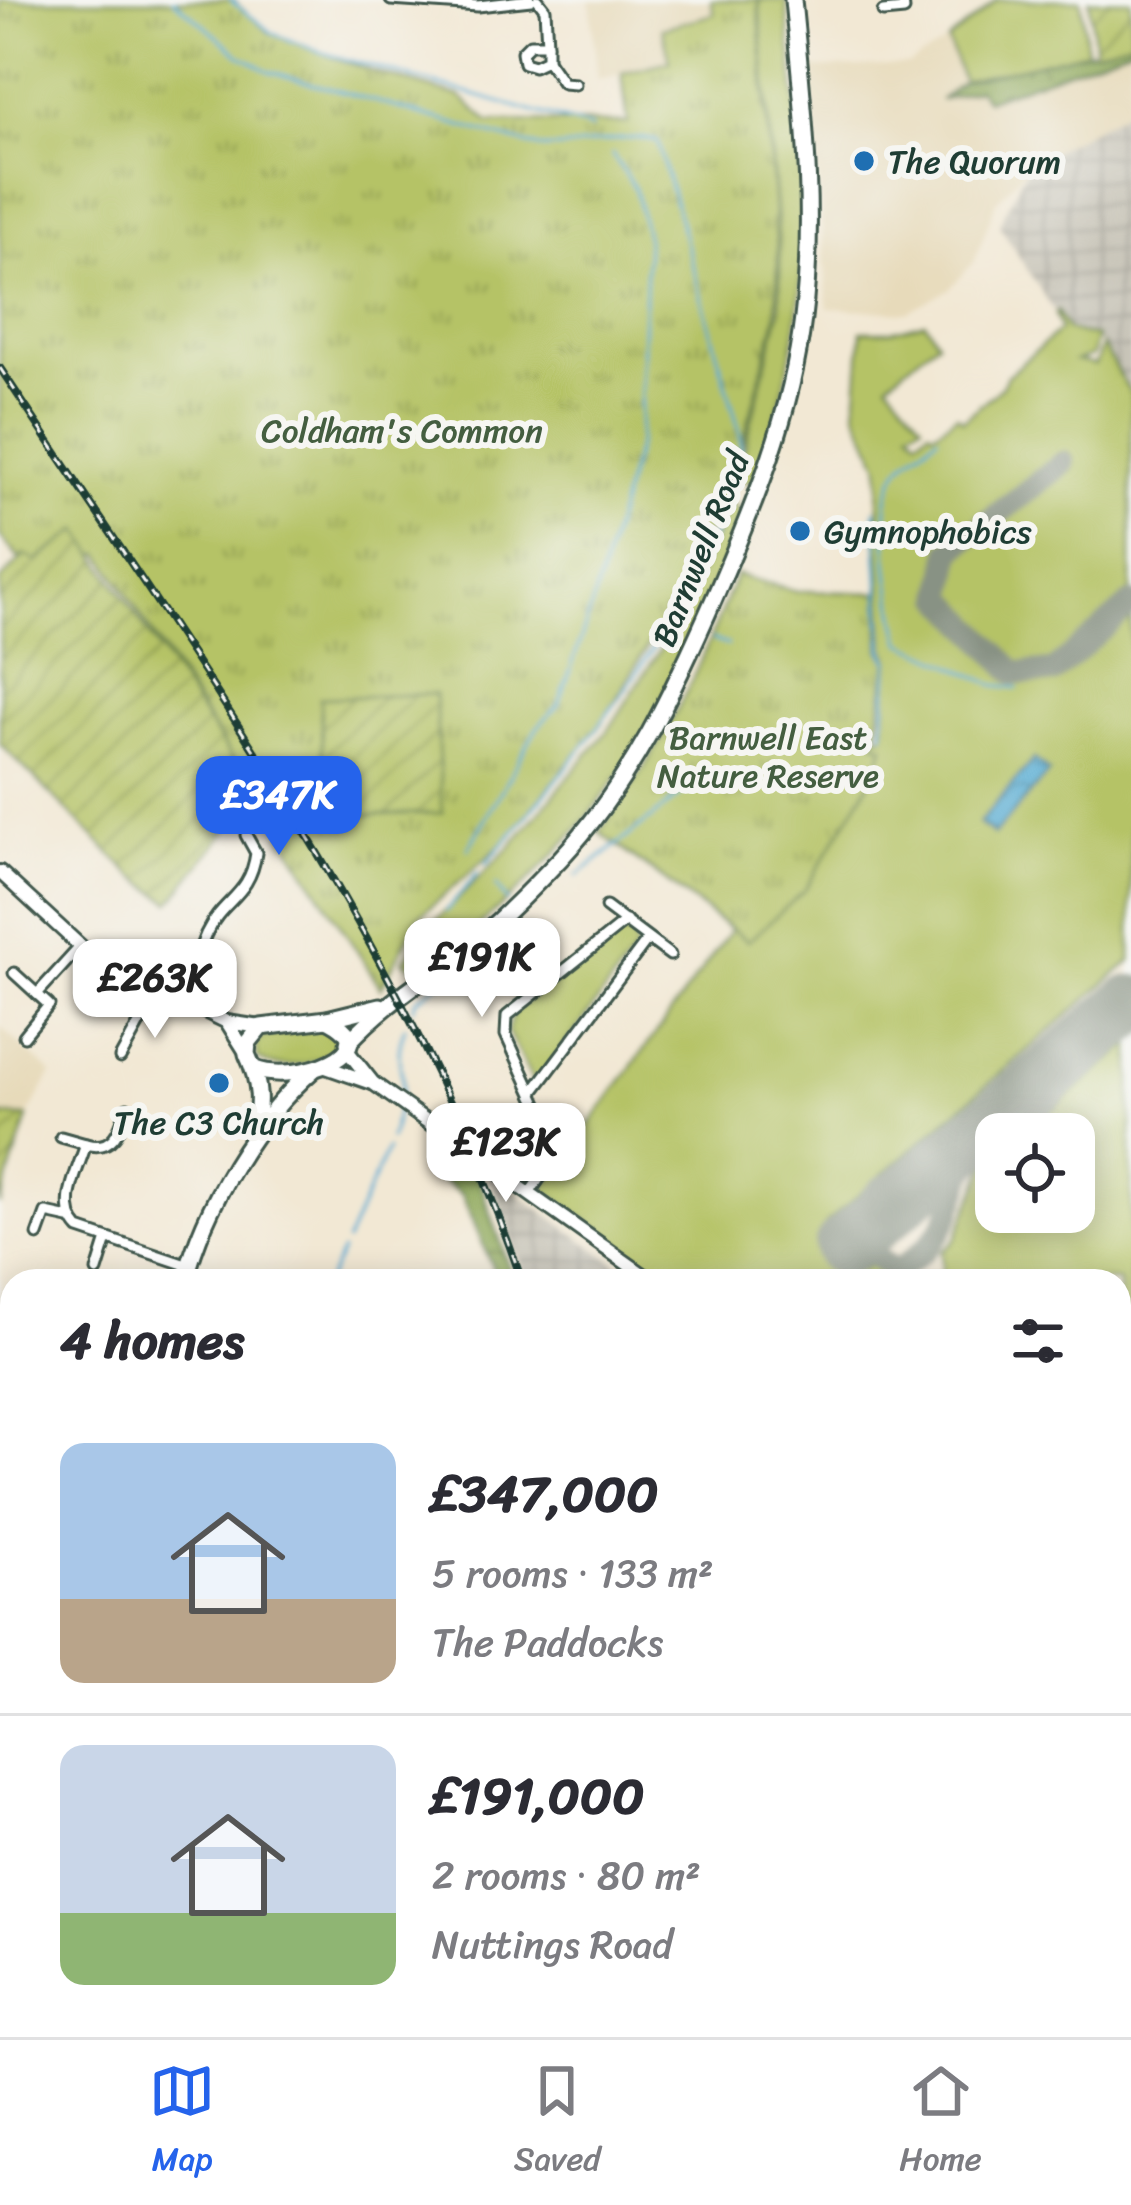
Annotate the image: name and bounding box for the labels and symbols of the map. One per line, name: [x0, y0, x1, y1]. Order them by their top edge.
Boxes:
place label: The Quorum: [888, 133, 1061, 191]
marker: The Quorum: [851, 148, 877, 174]
park label: Coldham's Common: [261, 402, 543, 460]
street label: Barnwell Road: [635, 441, 767, 656]
place label: Gymnophobics: [824, 503, 1032, 561]
marker: Gymnophobics: [787, 518, 813, 544]
park label: Barnwell East Nature Reserve: [657, 709, 879, 805]
pin: £347K: [195, 756, 363, 858]
pin: £191K: [398, 918, 566, 1020]
pin: £263K: [71, 939, 239, 1041]
marker: The C3 Church: [206, 1070, 232, 1096]
place label: The C3 Church: [114, 1094, 324, 1152]
pin: £123K: [422, 1103, 590, 1205]

